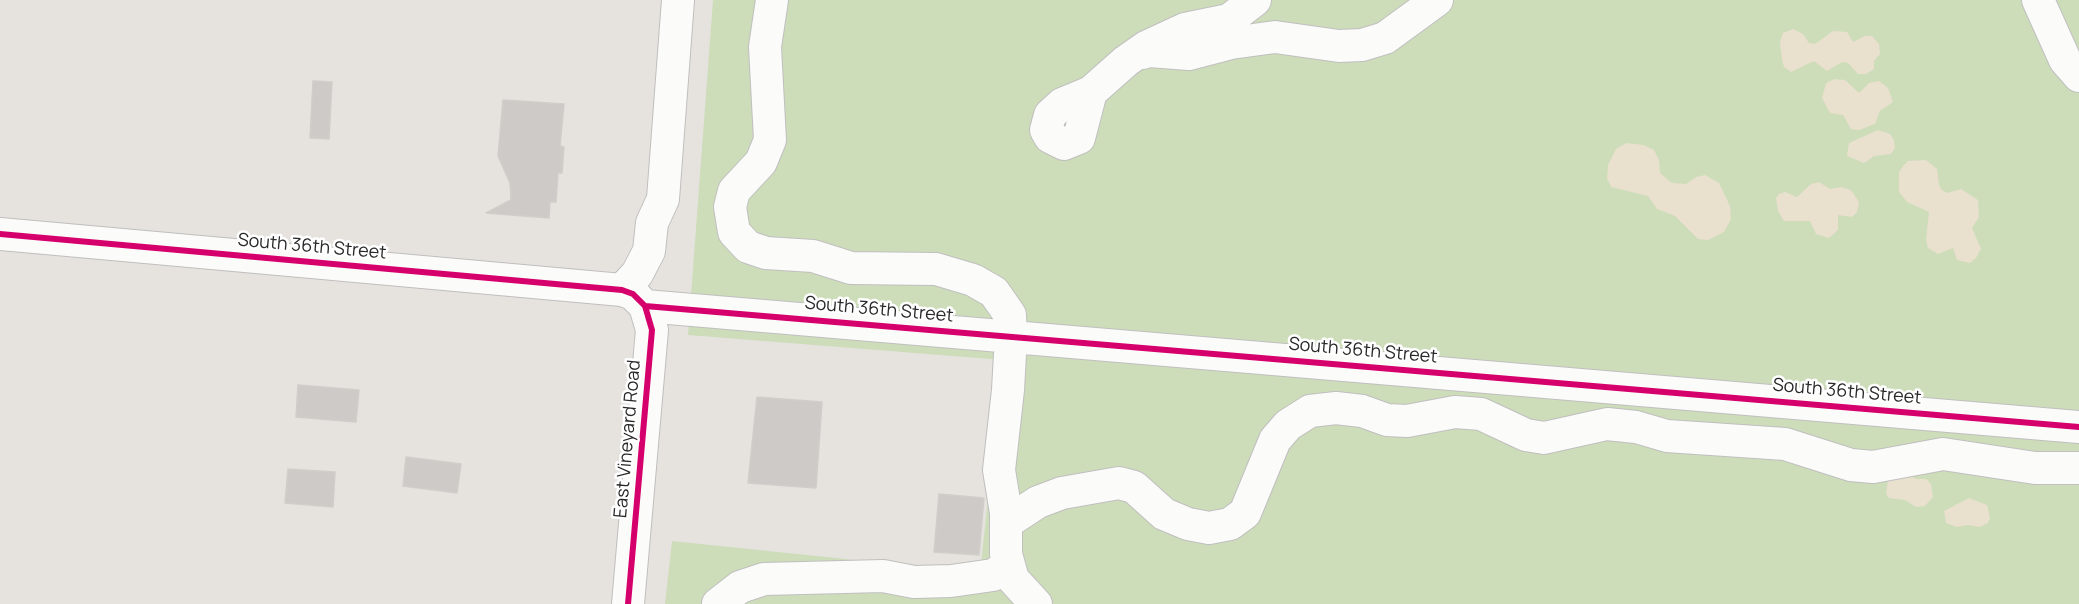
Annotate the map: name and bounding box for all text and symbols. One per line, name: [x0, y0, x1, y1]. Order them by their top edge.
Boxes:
street label: South 36th Street: [237, 230, 387, 264]
street label: South 36th Street: [804, 293, 954, 327]
street label: South 36th Street: [1288, 334, 1438, 368]
street label: East Vineyard Road: [610, 359, 646, 519]
street label: South 36th Street: [1772, 375, 1922, 409]

